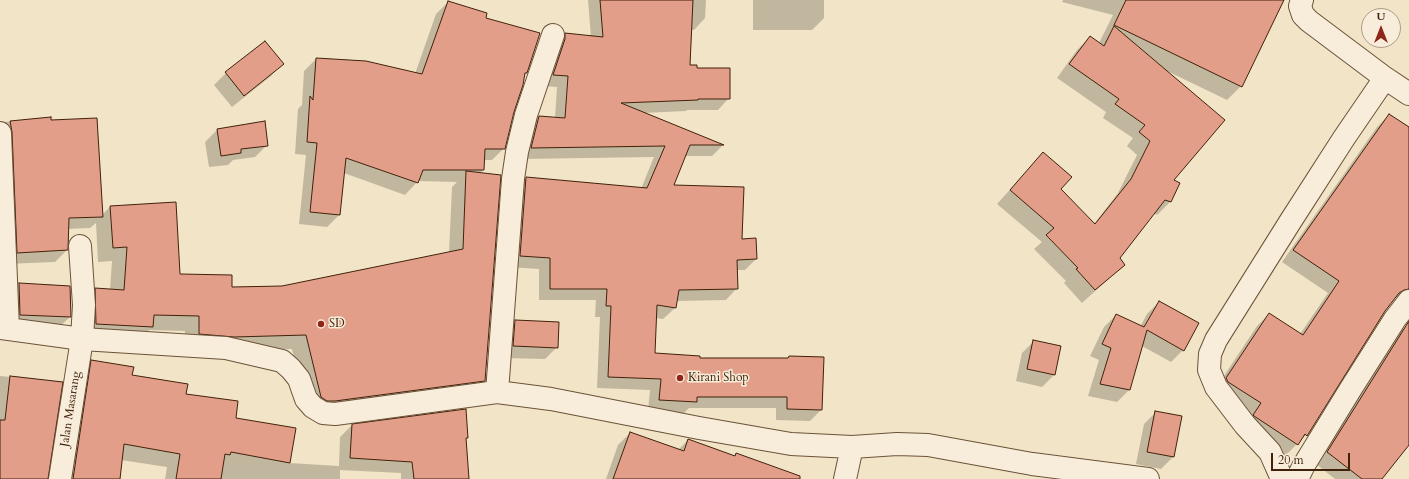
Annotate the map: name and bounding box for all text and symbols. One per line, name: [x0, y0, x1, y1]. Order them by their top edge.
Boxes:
north arrow: [1361, 8, 1401, 48]
text: U: [1377, 9, 1385, 24]
place label: SD: [329, 317, 345, 331]
marker: SD: [316, 319, 326, 329]
street label: Jalan Masarang: [58, 370, 84, 448]
place label: Kirani Shop: [688, 371, 749, 385]
marker: Kirani Shop: [675, 373, 685, 383]
scale bar: [1273, 445, 1352, 471]
text: 20 m: [1278, 452, 1304, 468]

